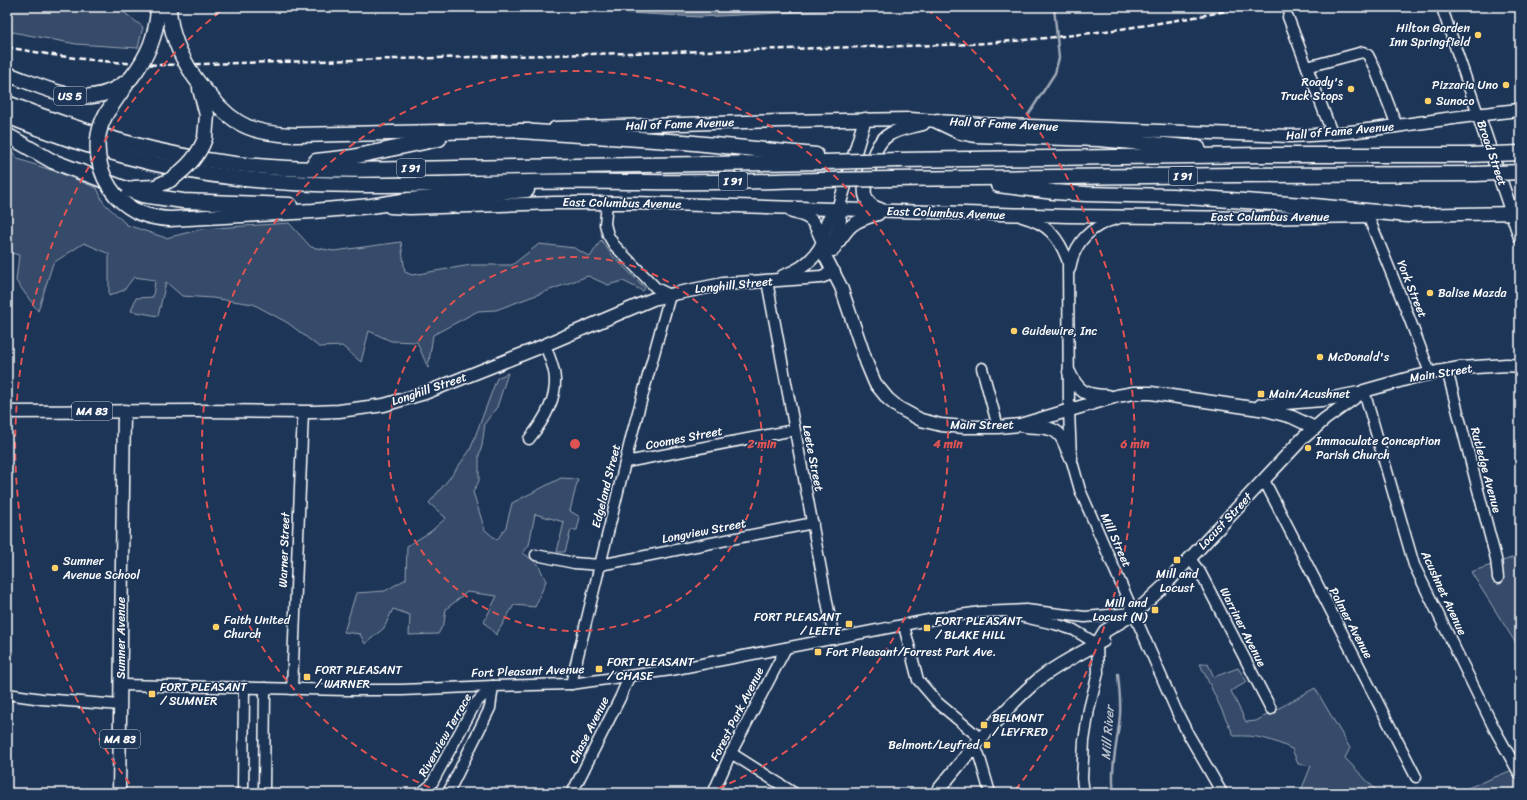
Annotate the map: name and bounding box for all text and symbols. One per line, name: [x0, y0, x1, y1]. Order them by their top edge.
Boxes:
place label: Hilton Garden Inn Springfield: [1389, 17, 1471, 53]
marker: Hilton Garden Inn Springfield: [1473, 30, 1483, 40]
place label: Roady's Truck Stops: [1280, 71, 1343, 107]
place label: Pizzaria Uno: [1432, 74, 1498, 96]
marker: Pizzaria Uno: [1501, 80, 1511, 90]
marker: Roady's Truck Stops: [1346, 84, 1356, 94]
road number: US 5: [54, 87, 86, 105]
place label: Sunoco: [1436, 90, 1475, 112]
marker: Sunoco: [1423, 96, 1433, 106]
street label: Hall of Fame Avenue: [949, 110, 1059, 138]
street label: Hall of Fame Avenue: [625, 111, 735, 137]
street label: Hall of Fame Avenue: [1285, 115, 1395, 147]
street label: Broad Street: [1470, 117, 1514, 189]
road number: I 91: [397, 159, 425, 177]
road number: I 91: [1169, 167, 1197, 185]
road number: I 91: [719, 172, 747, 190]
street label: East Columbus Avenue: [562, 191, 682, 215]
street label: East Columbus Avenue: [886, 200, 1006, 226]
street label: East Columbus Avenue: [1211, 206, 1329, 228]
street label: York Street: [1390, 257, 1434, 321]
street label: Longhill Street: [694, 270, 774, 300]
place label: Balise Mazda: [1438, 282, 1508, 304]
marker: Balise Mazda: [1425, 288, 1435, 298]
place label: Guidewire, Inc: [1022, 320, 1098, 342]
marker: Guidewire, Inc: [1009, 326, 1019, 336]
place label: McDonald's: [1328, 346, 1390, 368]
marker: McDonald's: [1315, 352, 1325, 362]
street label: Main Street: [1408, 357, 1474, 389]
street label: Longhill Street: [388, 366, 470, 412]
place label: Main/Acushnet: [1269, 383, 1351, 405]
marker: Main/Acushnet: [1256, 389, 1266, 399]
road number: MA 83: [72, 402, 112, 420]
street label: Main Street: [950, 414, 1014, 436]
street label: Coomes Street: [644, 420, 724, 456]
street label: Leete Street: [796, 423, 830, 493]
street label: Rutledge Avenue: [1464, 425, 1508, 516]
place label: Immaculate Conception Parish Church: [1315, 430, 1441, 466]
text: 2 min: [746, 433, 777, 455]
text: 4 min: [932, 433, 963, 455]
text: 6 min: [1120, 433, 1150, 455]
centre of rings: [568, 437, 582, 451]
street label: Edgeland Street: [585, 442, 627, 530]
marker: Immaculate Conception Parish Church: [1303, 443, 1313, 453]
street label: Locust Street: [1192, 486, 1259, 555]
street label: Mill Street: [1094, 509, 1138, 571]
street label: Warner Street: [272, 511, 296, 588]
street label: Longview Street: [660, 512, 748, 550]
street label: Acushnet Avenue: [1414, 546, 1473, 639]
place label: Sumner Avenue School: [62, 550, 140, 586]
marker: Mill and Locust: [1172, 555, 1182, 565]
marker: Sumner Avenue School: [50, 563, 60, 573]
place label: Mill and Locust: [1156, 563, 1200, 599]
street label: Warriner Avenue: [1213, 583, 1273, 671]
street label: Palmer Avenue: [1323, 583, 1379, 663]
place label: Mill and Locust (N): [1093, 592, 1149, 628]
street label: Sumner Avenue: [110, 597, 132, 679]
marker: Mill and Locust (N): [1150, 605, 1160, 615]
place label: FORT PLEASANT / LEETE: [754, 606, 842, 642]
place label: Faith United Church: [224, 609, 291, 645]
place label: FORT PLEASANT / BLAKE HILL: [935, 610, 1023, 646]
marker: FORT PLEASANT / LEETE: [844, 619, 854, 629]
marker: Faith United Church: [211, 622, 221, 632]
marker: FORT PLEASANT / BLAKE HILL: [922, 623, 932, 633]
place label: Fort Pleasant/Forrest Park Ave.: [826, 641, 996, 663]
marker: Fort Pleasant/Forrest Park Ave.: [813, 647, 823, 657]
place label: FORT PLEASANT / CHASE: [607, 651, 695, 687]
street label: Fort Pleasant Avenue: [471, 658, 585, 684]
place label: FORT PLEASANT / WARNER: [315, 659, 403, 695]
street label: Forest Park Avenue: [704, 663, 770, 765]
marker: FORT PLEASANT / CHASE: [594, 664, 604, 674]
marker: FORT PLEASANT / WARNER: [302, 672, 312, 682]
place label: FORT PLEASANT / SUMNER: [160, 676, 248, 712]
marker: FORT PLEASANT / SUMNER: [147, 689, 157, 699]
street label: Riverview Terrace: [412, 689, 478, 781]
street label: Chase Avenue: [563, 693, 615, 767]
water label: Mill River: [1094, 703, 1121, 761]
place label: BELMONT / LEYFRED: [992, 707, 1048, 743]
marker: BELMONT / LEYFRED: [979, 720, 989, 730]
road number: MA 83: [100, 730, 140, 748]
place label: Belmont/Leyfred: [888, 734, 981, 756]
marker: Belmont/Leyfred: [982, 740, 992, 750]

